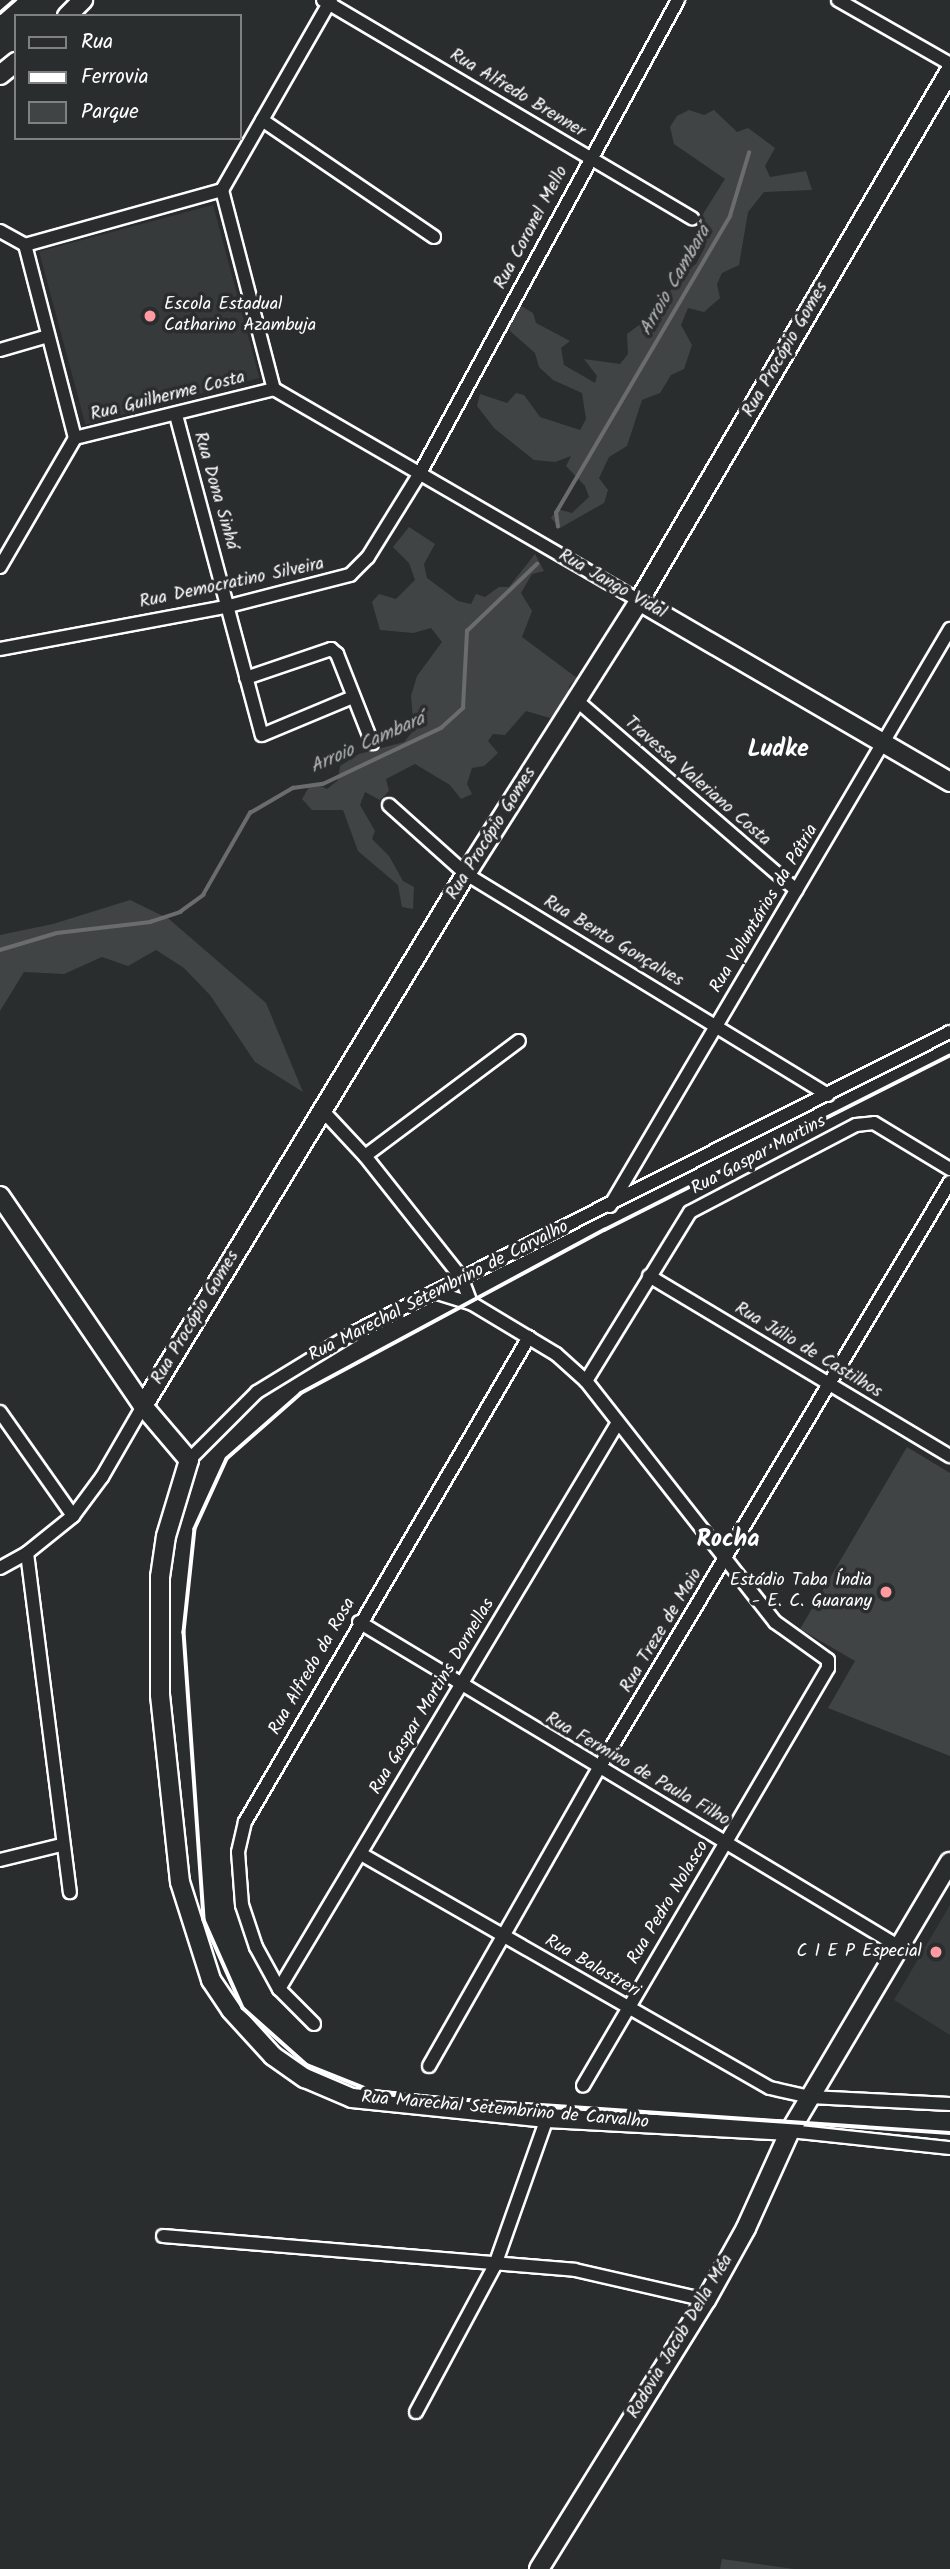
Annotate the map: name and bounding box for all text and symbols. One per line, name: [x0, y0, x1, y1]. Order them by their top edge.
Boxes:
legend: [14, 14, 242, 140]
text: Rua: [81, 26, 113, 59]
street label: Rua Alfredo Brenner: [445, 45, 589, 143]
text: Ferrovia: [81, 61, 149, 94]
text: Parque: [81, 96, 139, 129]
street label: Rua Coronel Mello: [490, 163, 574, 293]
water label: Arroio Cambará: [635, 222, 717, 340]
street label: Rua Procópio Gomes: [739, 279, 833, 421]
place label: Escola Estadual Catharino Azambuja: [164, 295, 316, 338]
marker: Escola Estadual Catharino Azambuja: [142, 308, 158, 324]
street label: Rua Guilherme Costa: [88, 367, 248, 427]
street label: Rua Dona Sinhá: [188, 430, 242, 552]
street label: Rua Jango Vidal: [554, 545, 670, 625]
street label: Rua Democratino Silveira: [138, 554, 326, 614]
water label: Arroio Cambará: [307, 709, 429, 779]
street label: Travessa Valeriano Costa: [619, 713, 775, 851]
district label: Ludke: [747, 736, 809, 764]
street label: Rua Procópio Gomes: [442, 764, 542, 904]
street label: Rua Voluntários da Pátria: [706, 821, 824, 997]
street label: Rua Bento Gonçalves: [539, 892, 687, 992]
street label: Rua Gaspar Martins: [688, 1111, 830, 1201]
street label: Rua Marechal Setembrino de Carvalho: [305, 1217, 573, 1367]
street label: Rua Procópio Gomes: [148, 1247, 244, 1389]
street label: Rua Júlio de Castilhos: [730, 1298, 886, 1404]
district label: Rocha: [697, 1526, 759, 1554]
street label: Rua Treze de Maio: [616, 1565, 708, 1697]
place label: Estádio Taba Índia - E. C. Guarany: [730, 1571, 872, 1614]
marker: Estádio Taba Índia - E. C. Guarany: [878, 1584, 894, 1600]
street label: Rua Alfredo da Rosa: [265, 1595, 361, 1739]
street label: Rua Gaspar Martins Dornellas: [366, 1595, 500, 1799]
street label: Rua Fermino de Paula Filho: [541, 1708, 733, 1832]
street label: Rua Pedro Nolasco: [624, 1837, 714, 1969]
street label: Rua Balastreri: [540, 1931, 644, 2003]
place label: C I E P Especial: [796, 1941, 922, 1963]
marker: C I E P Especial: [928, 1944, 944, 1960]
street label: Rua Marechal Setembrino de Carvalho: [360, 2088, 650, 2134]
street label: Rodovia Jacob Della Méa: [623, 2251, 739, 2423]

